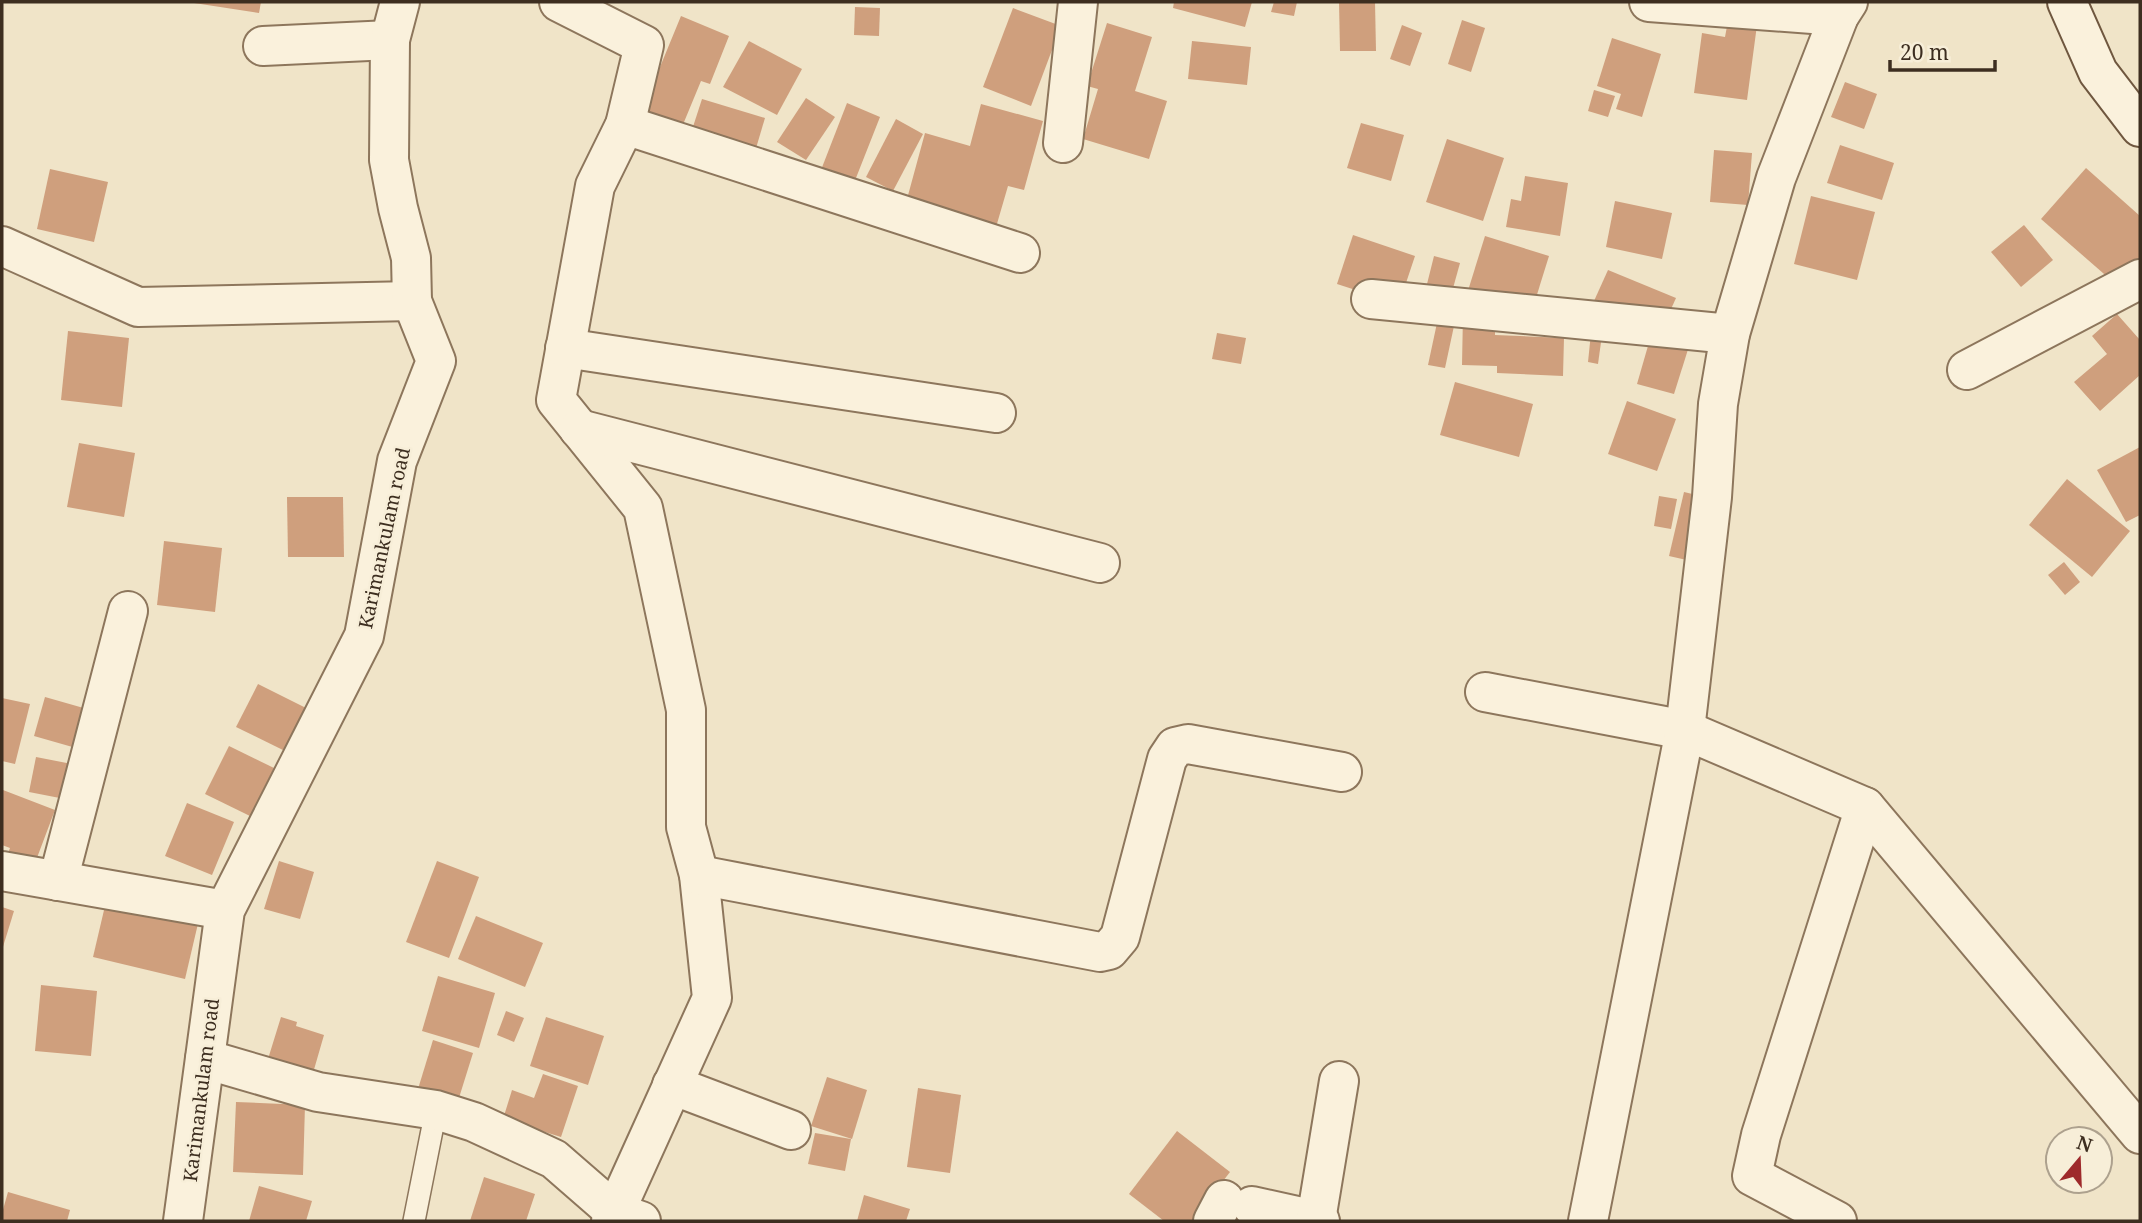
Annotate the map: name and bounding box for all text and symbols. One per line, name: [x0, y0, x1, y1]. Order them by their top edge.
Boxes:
scale bar: [1890, 28, 1995, 72]
text: 20 m: [1900, 38, 1949, 66]
street label: Karimankulam road: [352, 445, 416, 631]
street label: Karimankulam road: [177, 996, 225, 1183]
north arrow: [2044, 1125, 2114, 1195]
text: N: [2073, 1129, 2096, 1159]

